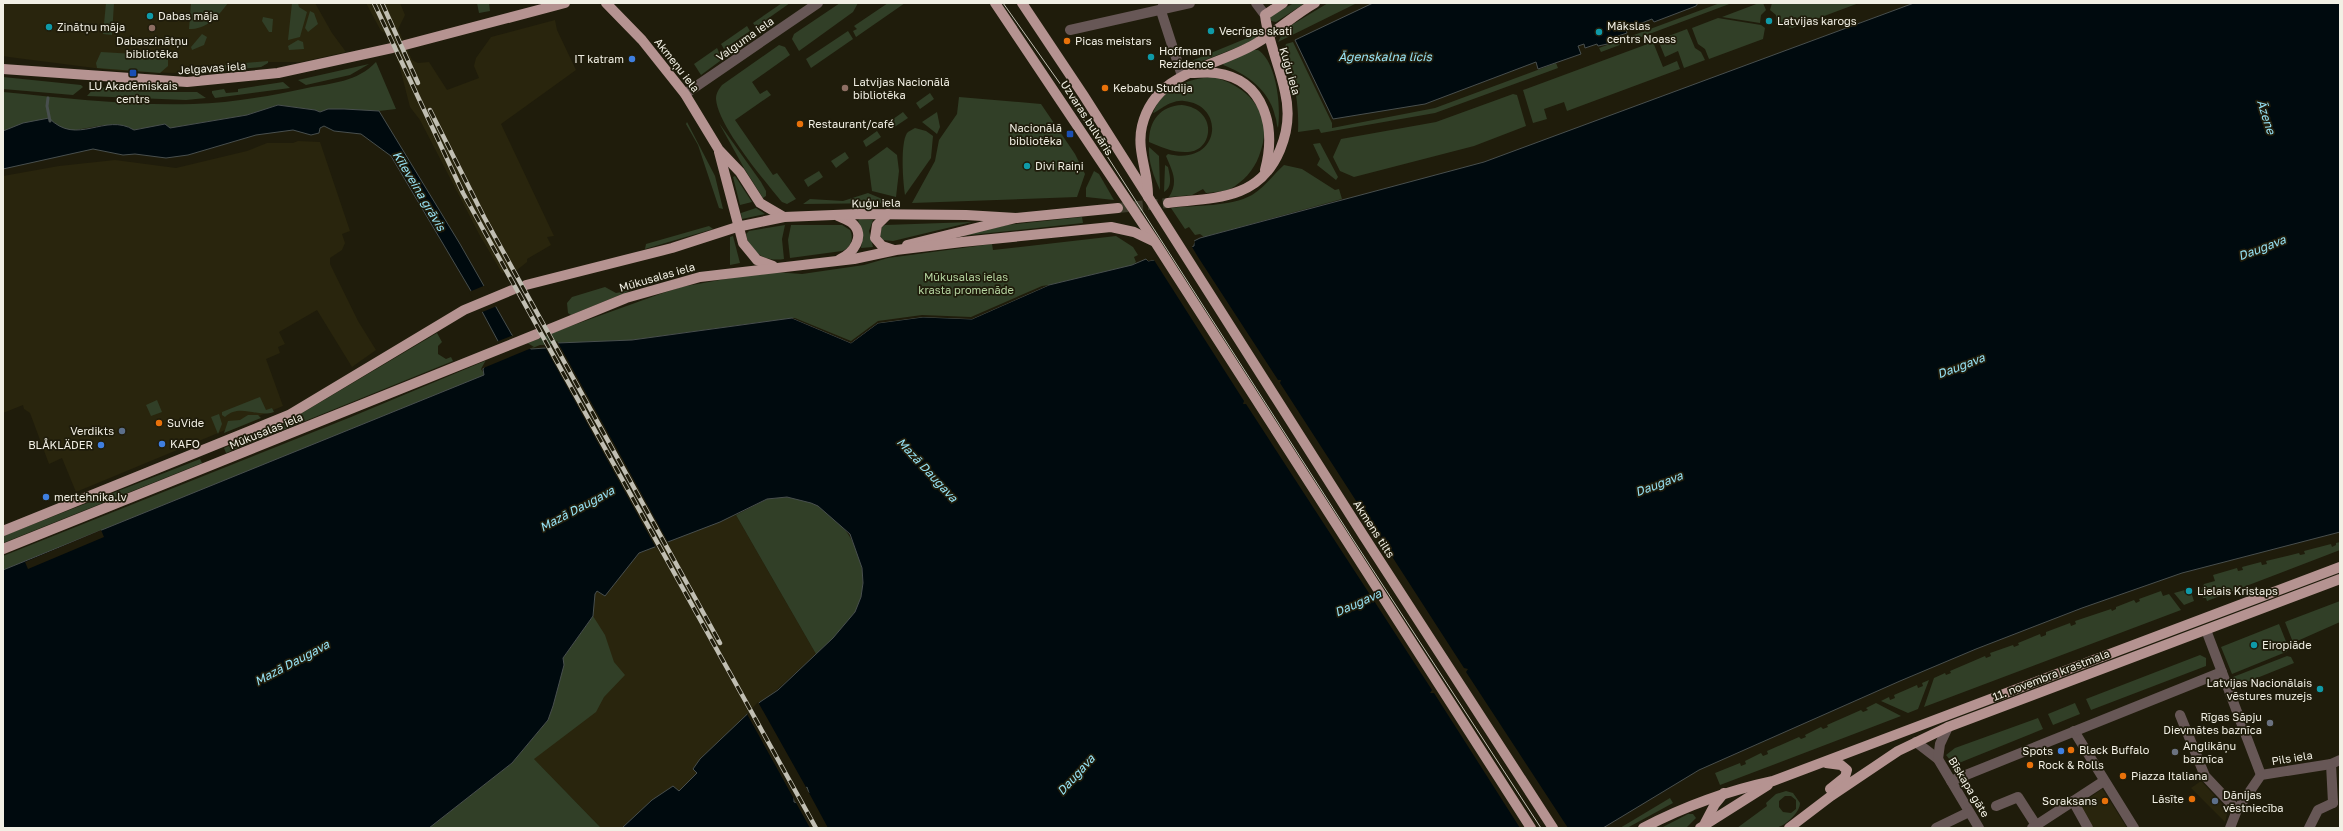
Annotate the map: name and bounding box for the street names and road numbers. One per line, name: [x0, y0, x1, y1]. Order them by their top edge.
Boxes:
street label: Valguma iela: [713, 14, 776, 63]
street label: Akmeņu iela: [651, 35, 703, 95]
street label: Kuģu iela: [1277, 45, 1304, 96]
street label: Jelgavas iela: [177, 59, 247, 76]
street label: Uzvaras bulvāris: [1058, 78, 1117, 158]
street label: Kuģu iela: [851, 196, 901, 209]
street label: Mūkusalas iela: [617, 259, 696, 294]
street label: Mūkusalas iela: [227, 410, 305, 451]
street label: Akmens tilts: [1351, 498, 1398, 560]
street label: 11. novembra krastmala: [1990, 646, 2111, 703]
street label: Pils iela: [2270, 748, 2313, 767]
street label: Bīskapa gāte: [1946, 754, 1992, 819]

